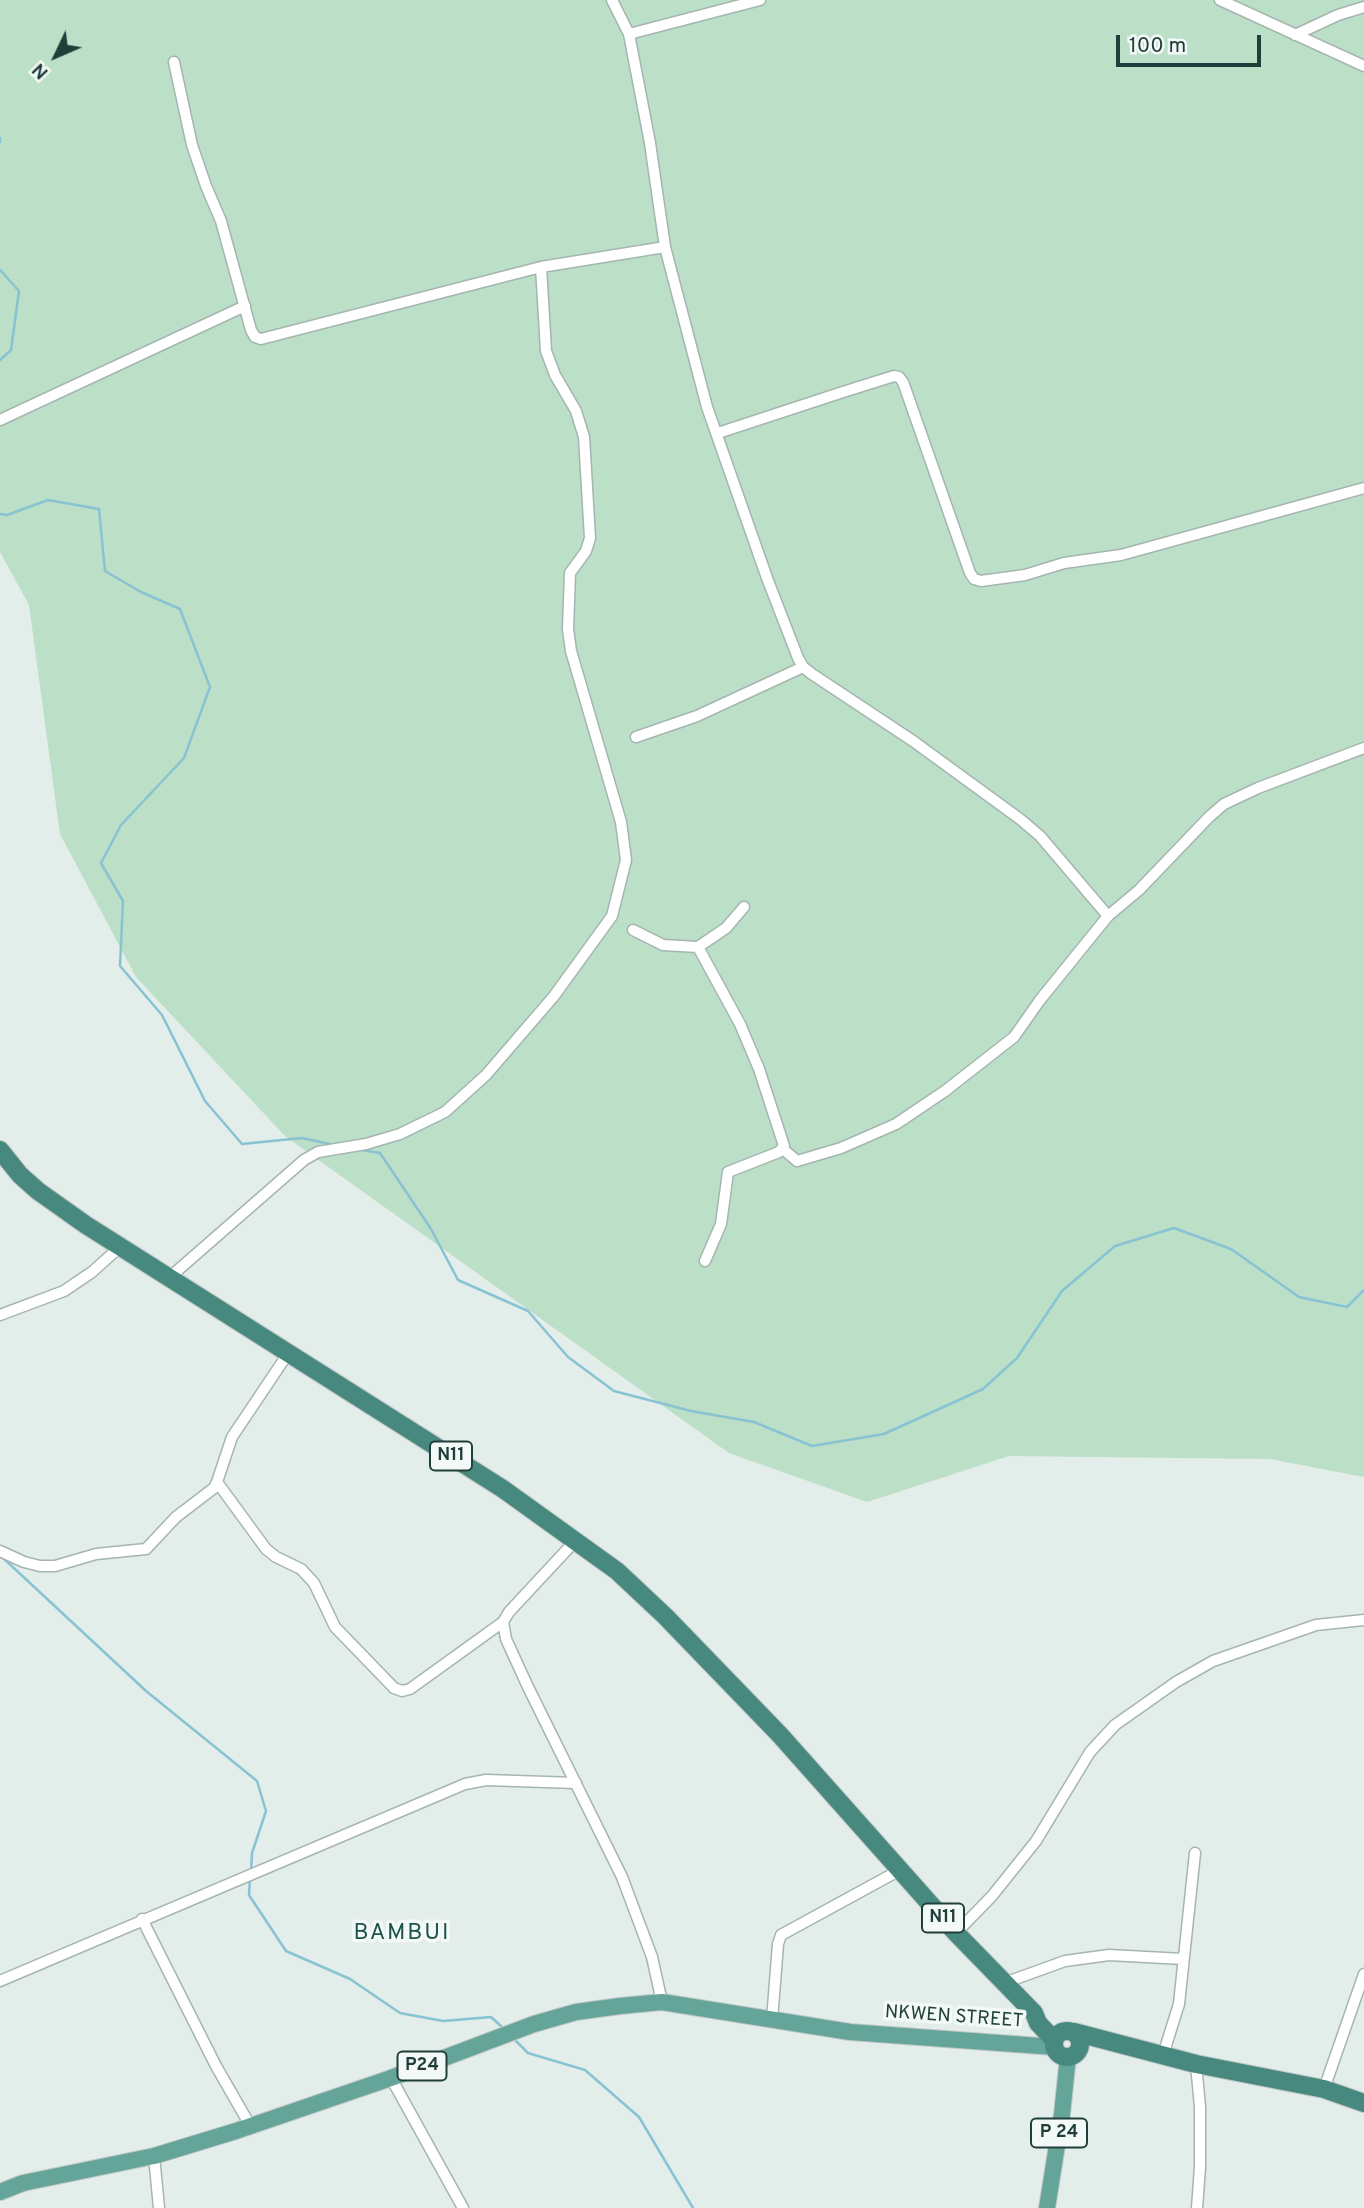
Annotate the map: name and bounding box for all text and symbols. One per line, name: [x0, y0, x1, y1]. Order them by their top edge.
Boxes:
north arrow: [21, 21, 91, 91]
scale bar: [1119, 21, 1264, 65]
text: 100 m: [1129, 33, 1186, 60]
text: N: [28, 57, 54, 84]
road number: N11: [430, 1442, 472, 1470]
road number: N11: [922, 1904, 964, 1932]
district label: BAMBUI: [354, 1920, 450, 1948]
street label: NKWEN STREET: [884, 2002, 1024, 2034]
road number: P24: [398, 2052, 446, 2080]
road number: P 24: [1031, 2118, 1087, 2148]

